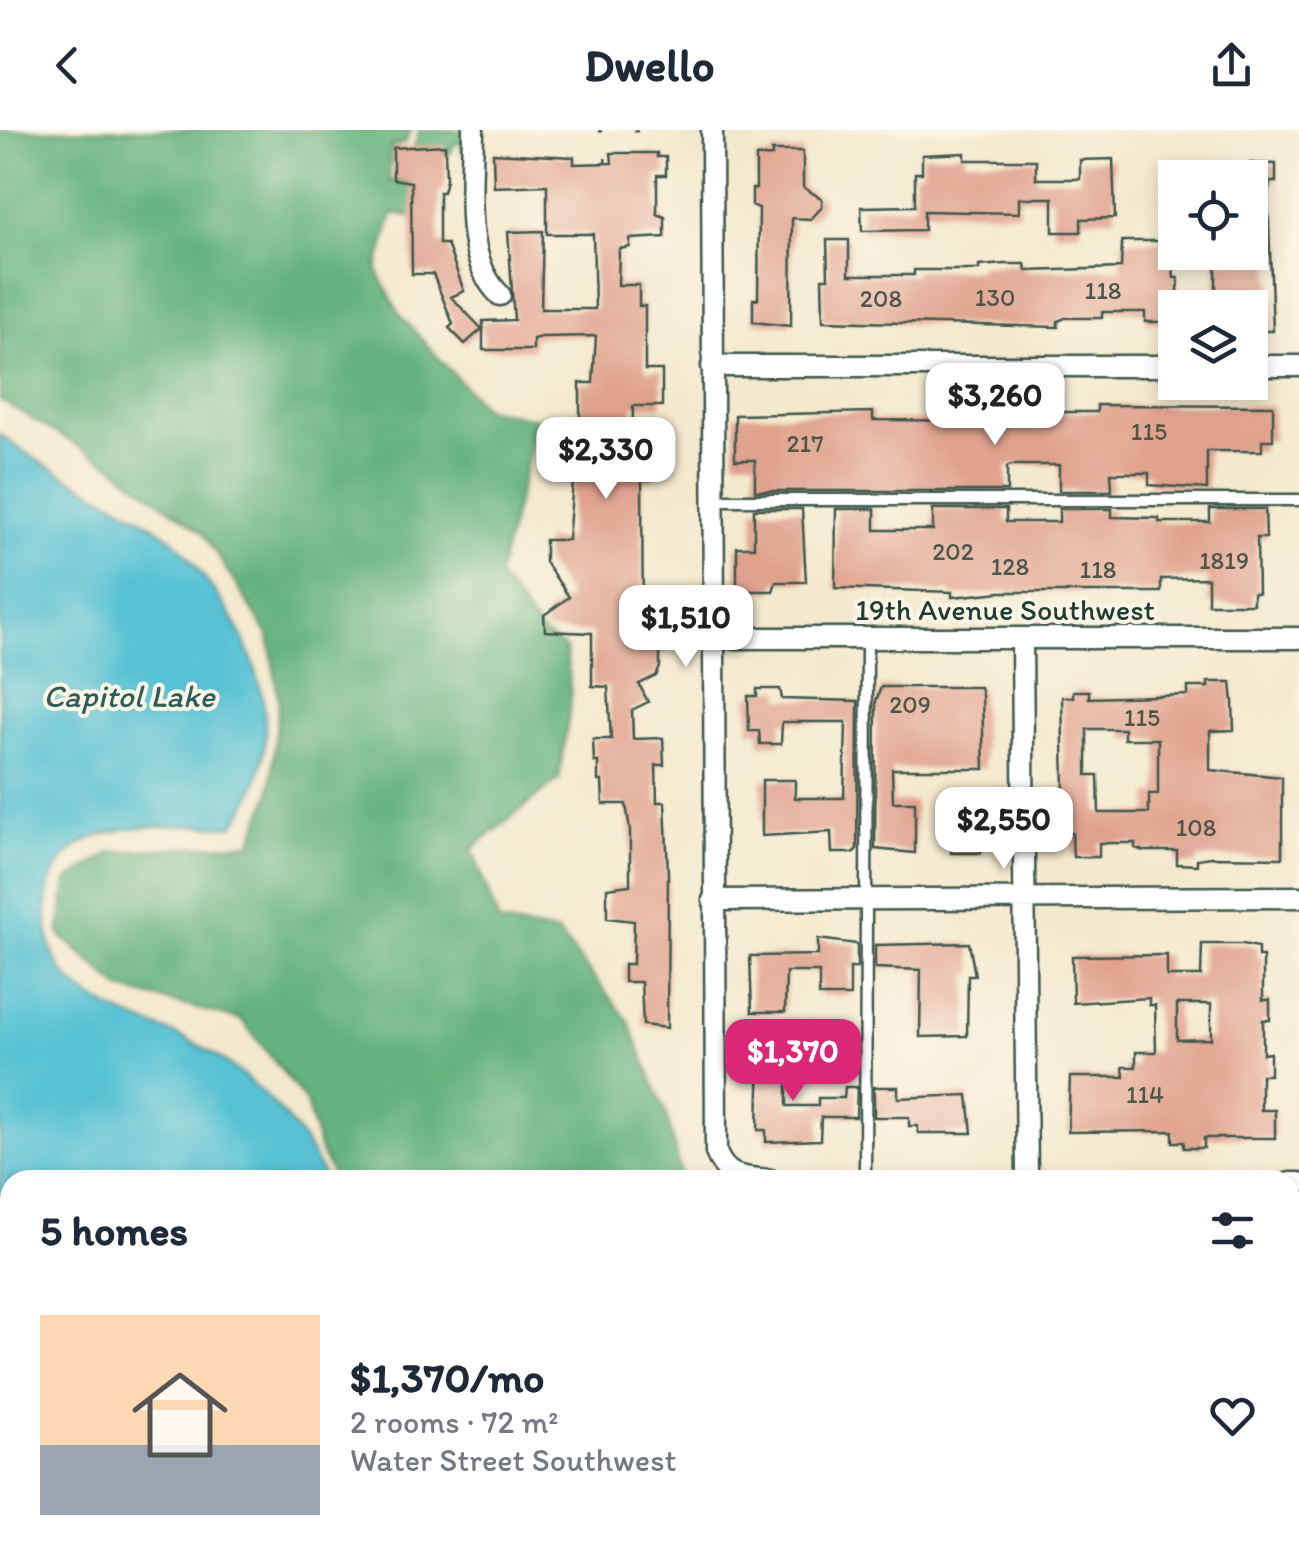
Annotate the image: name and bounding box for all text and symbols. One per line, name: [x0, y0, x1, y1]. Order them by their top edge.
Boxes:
icon: back: [40, 38, 95, 93]
text: Dwello: [584, 38, 715, 92]
icon: share: [1204, 38, 1259, 93]
map controls: [1158, 160, 1268, 400]
button: locate: [1158, 160, 1268, 270]
house number: 118: [1085, 275, 1121, 305]
house number: 130: [975, 282, 1015, 312]
house number: 208: [860, 283, 902, 313]
button: layers: [1158, 290, 1268, 400]
pin: $3,260: [914, 363, 1076, 448]
text: $3,260: [948, 376, 1042, 414]
house number: 115: [1131, 416, 1167, 446]
pin: $2,330: [525, 417, 687, 502]
house number: 217: [786, 428, 824, 458]
text: $2,330: [558, 430, 654, 468]
house number: 202: [932, 536, 974, 566]
house number: 1819: [1199, 545, 1249, 575]
house number: 128: [991, 551, 1029, 581]
house number: 118: [1080, 554, 1116, 584]
pin: $1,510: [605, 585, 767, 670]
street label: 19th Avenue Southwest: [855, 591, 1155, 628]
text: $1,510: [641, 598, 731, 636]
water label: Capitol Lake: [43, 677, 217, 715]
house number: 209: [889, 689, 931, 719]
house number: 115: [1124, 702, 1160, 732]
pin: $2,550: [923, 787, 1085, 872]
text: $2,550: [957, 800, 1051, 838]
house number: 108: [1176, 812, 1216, 842]
pin: $1,370: [712, 1019, 874, 1104]
text: $1,370: [747, 1032, 839, 1070]
house number: 114: [1126, 1079, 1164, 1109]
icon: filters: [1205, 1203, 1260, 1258]
text: 5 homes: [40, 1205, 188, 1256]
text: $1,370/mo: [350, 1352, 545, 1403]
icon: home: [120, 1355, 240, 1475]
icon: heart: [1205, 1388, 1260, 1443]
text: 2 rooms · 72 m²: [350, 1403, 558, 1441]
text: Water Street Southwest: [350, 1441, 677, 1479]

